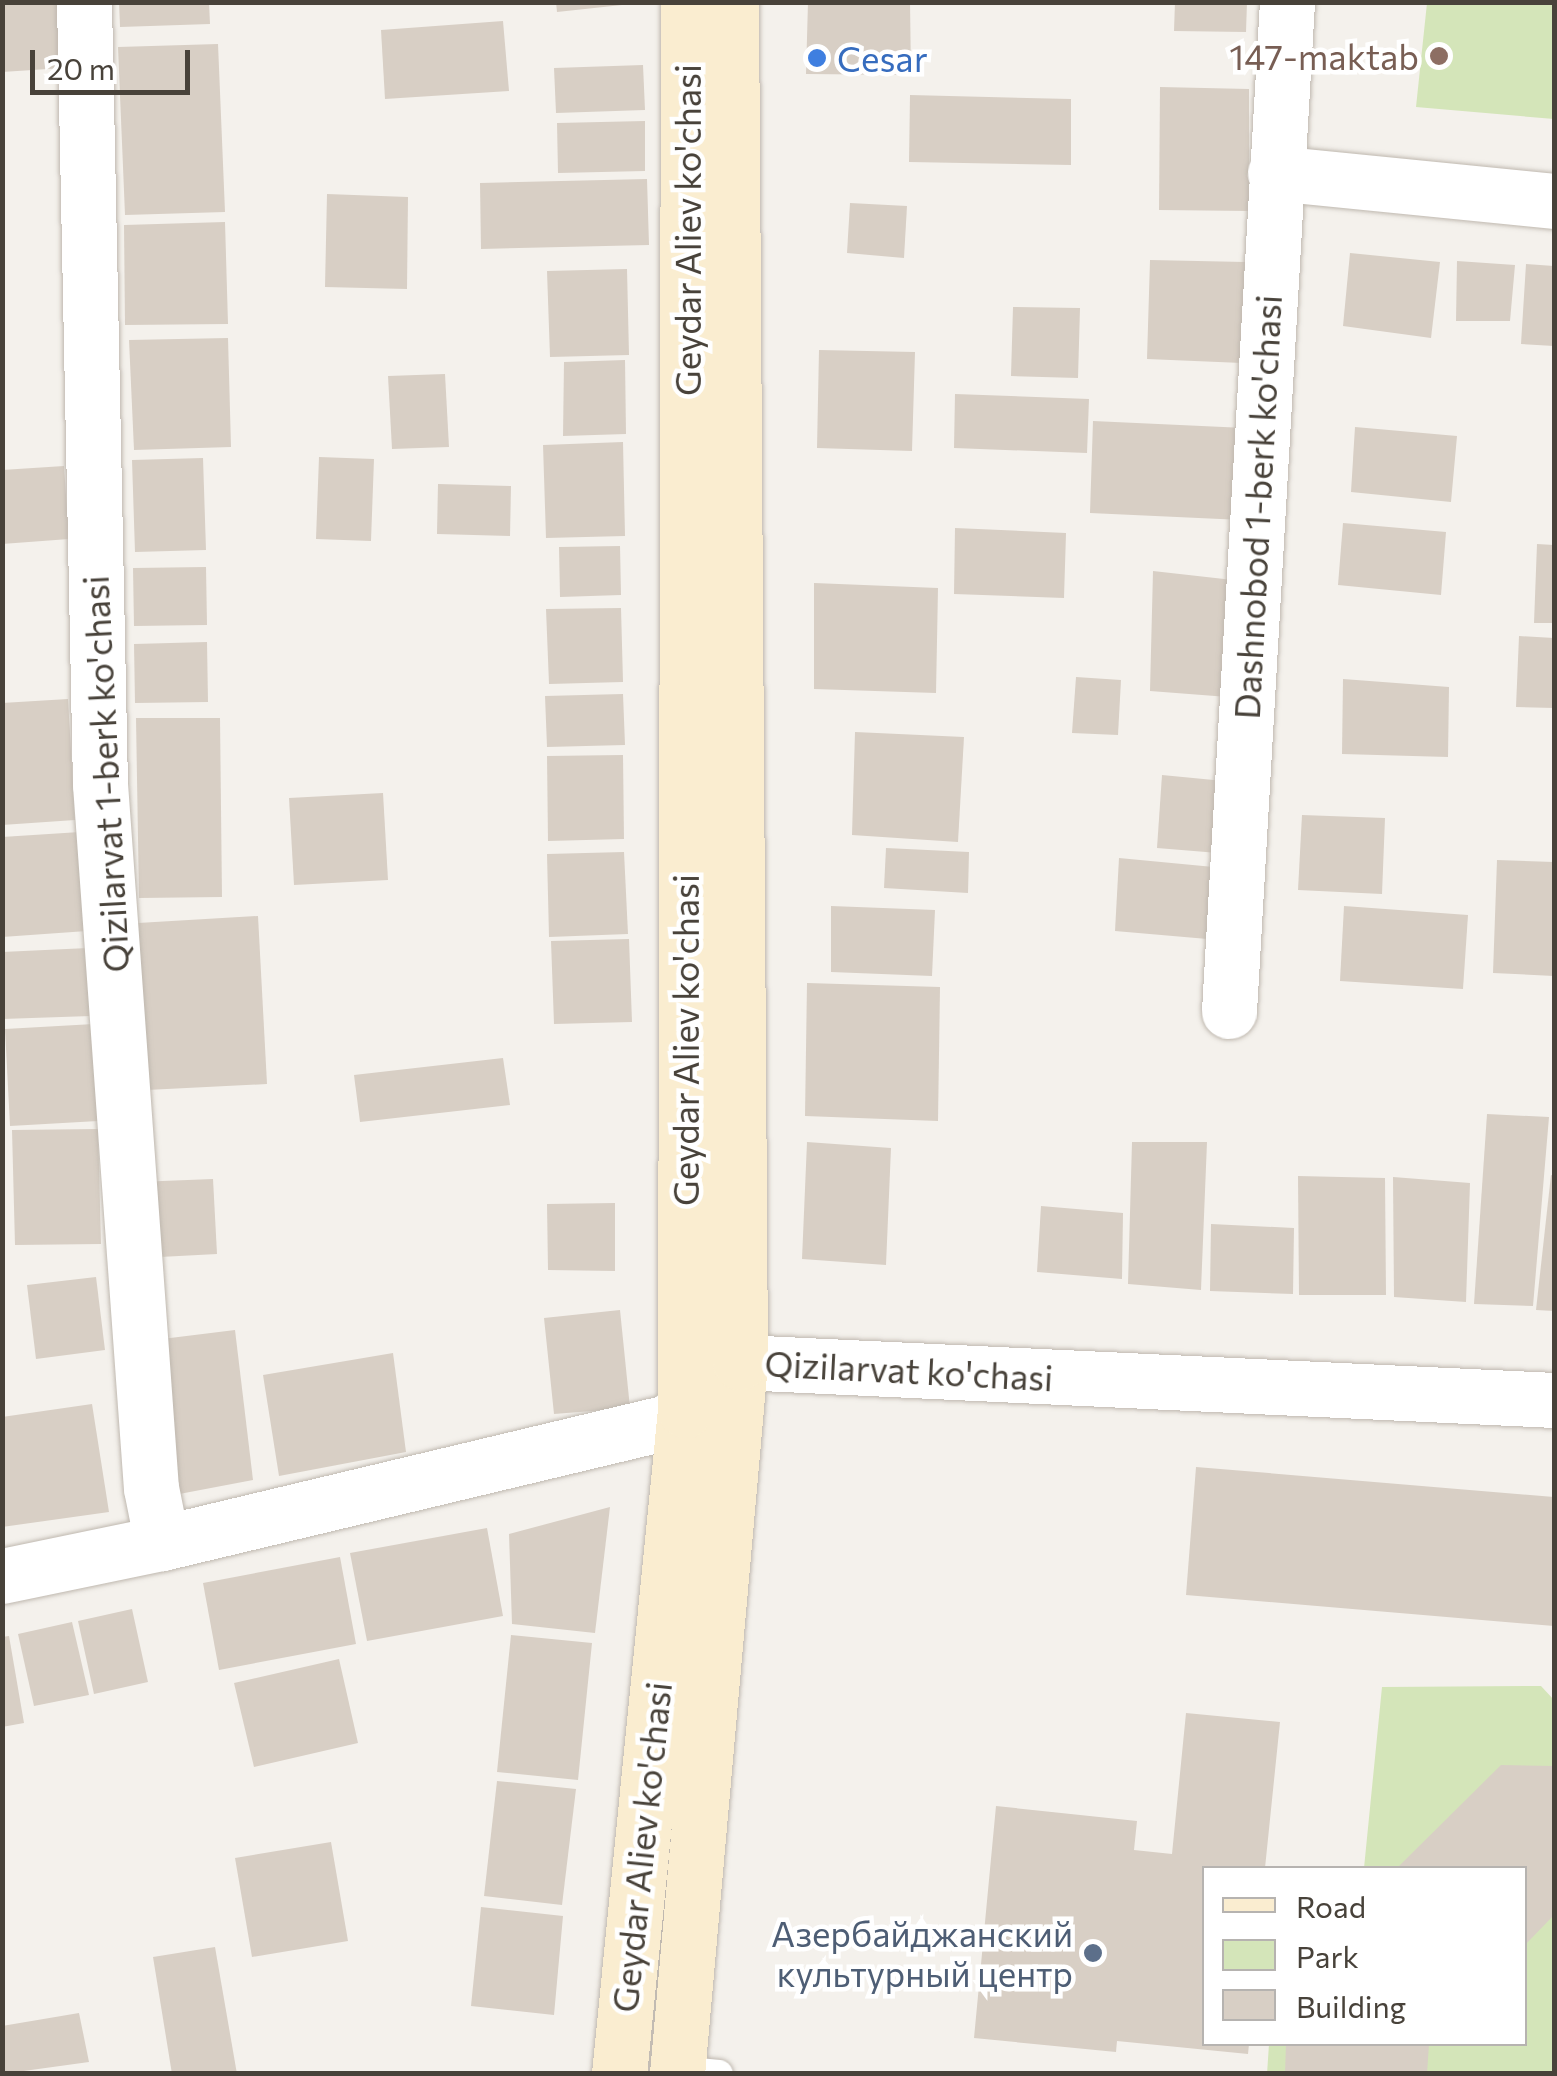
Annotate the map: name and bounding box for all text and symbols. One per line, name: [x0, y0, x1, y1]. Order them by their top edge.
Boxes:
scale bar: [35, 30, 195, 92]
place label: 147-maktab: [1229, 35, 1419, 77]
place label: Cesar: [837, 37, 928, 79]
marker: 147-maktab: [1428, 45, 1450, 67]
marker: Cesar: [806, 47, 828, 69]
text: 20 m: [47, 49, 115, 86]
street label: Geydar Aliev ko'chasi: [666, 64, 708, 396]
street label: Dashnobod 1-berk ko'chasi: [1225, 294, 1289, 720]
street label: Qizilarvat 1-berk ko'chasi: [74, 574, 136, 974]
street label: Geydar Aliev ko'chasi: [664, 874, 706, 1206]
street label: Qizilarvat ko'chasi: [764, 1341, 1054, 1399]
street label: Geydar Aliev ko'chasi: [603, 1680, 679, 2014]
legend: [1202, 1866, 1527, 2046]
text: Road: [1296, 1887, 1366, 1924]
place label: Азербайджанский культурный центр: [771, 1912, 1073, 1994]
text: Park: [1296, 1937, 1359, 1974]
marker: Азербайджанский культурный центр: [1082, 1942, 1104, 1964]
text: Building: [1296, 1987, 1406, 2024]

